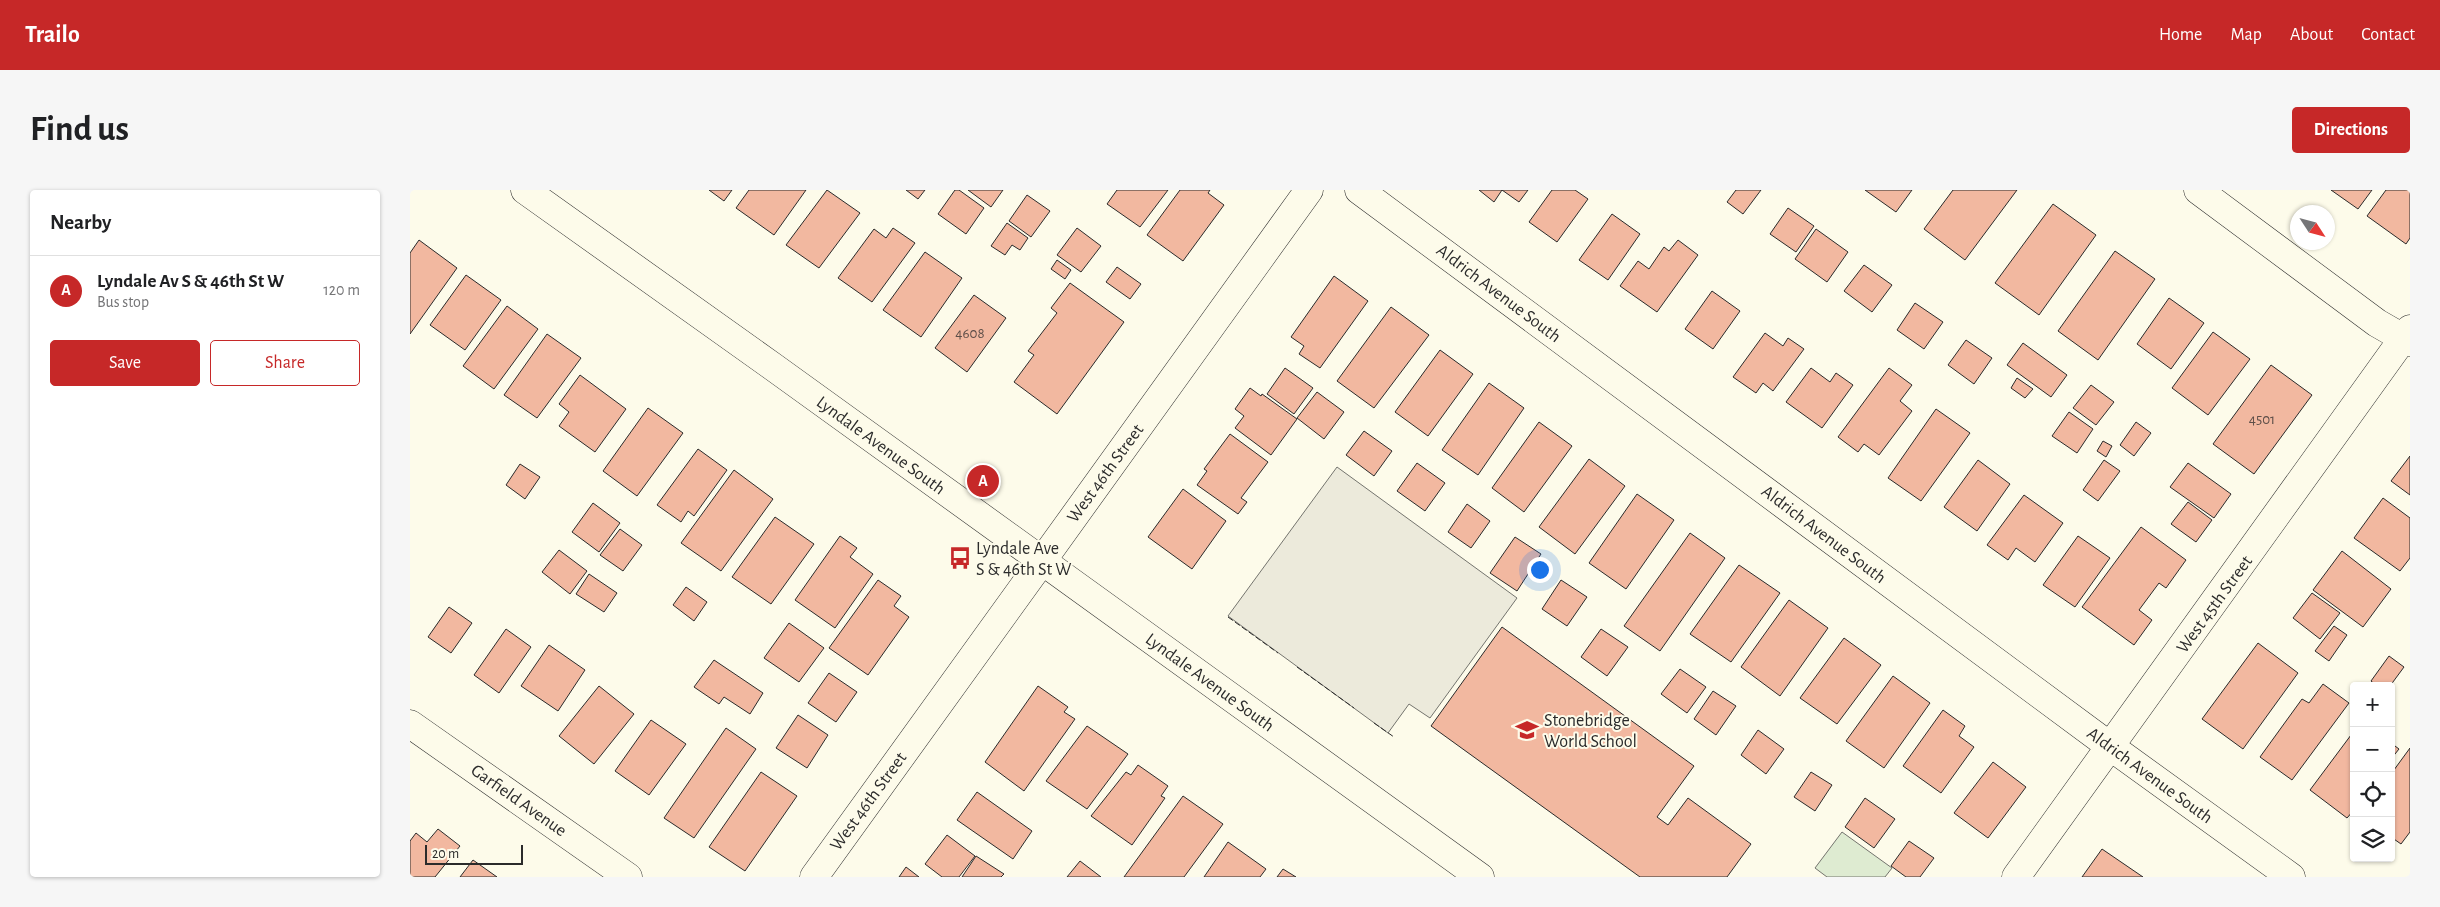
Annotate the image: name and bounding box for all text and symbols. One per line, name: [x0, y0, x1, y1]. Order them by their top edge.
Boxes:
text: Trailo: [25, 23, 80, 47]
text: Home: [2159, 26, 2202, 44]
text: Map: [2230, 26, 2262, 44]
text: About: [2290, 26, 2333, 44]
text: Contact: [2361, 26, 2415, 44]
button: Directions: [2292, 107, 2410, 153]
text: Find us: [30, 112, 129, 147]
north arrow: [2290, 205, 2335, 250]
text: Nearby: [50, 212, 111, 233]
street label: Aldrich Avenue South: [1433, 241, 1564, 346]
text: Lyndale Av S & 46th St W: [97, 272, 284, 291]
text: A: [61, 282, 71, 298]
text: 120 m: [323, 282, 360, 298]
text: Bus stop: [97, 294, 149, 310]
house number: 4608: [955, 326, 985, 341]
button: Save: [50, 340, 200, 386]
button: Share: [210, 340, 360, 386]
street label: Lyndale Avenue South: [813, 393, 948, 498]
house number: 4501: [2249, 412, 2275, 427]
street label: West 46th Street: [1064, 421, 1147, 526]
pin: A: [967, 462, 999, 500]
street label: Aldrich Avenue South: [1758, 482, 1889, 587]
place label: Lyndale Ave S & 46th St W: [976, 540, 1071, 579]
bus stop icon: Lyndale Ave S & 46th St W: [947, 545, 973, 571]
street label: West 45th Street: [2174, 552, 2256, 657]
your location: [1527, 557, 1553, 583]
street label: Lyndale Avenue South: [1142, 630, 1277, 735]
map controls: [2350, 682, 2395, 862]
button: +: [2350, 682, 2395, 727]
place label: Stonebridge World School: [1544, 712, 1637, 751]
school or university icon: Stonebridge World School: [1514, 717, 1540, 743]
street label: Aldrich Avenue South: [2083, 724, 2216, 827]
button: −: [2350, 727, 2395, 772]
street label: West 46th Street: [827, 749, 910, 854]
street label: Garfield Avenue: [467, 761, 569, 840]
button: locate: [2350, 772, 2395, 817]
button: layers: [2350, 817, 2395, 862]
scale bar: [425, 842, 522, 865]
text: 20 m: [432, 847, 459, 861]

